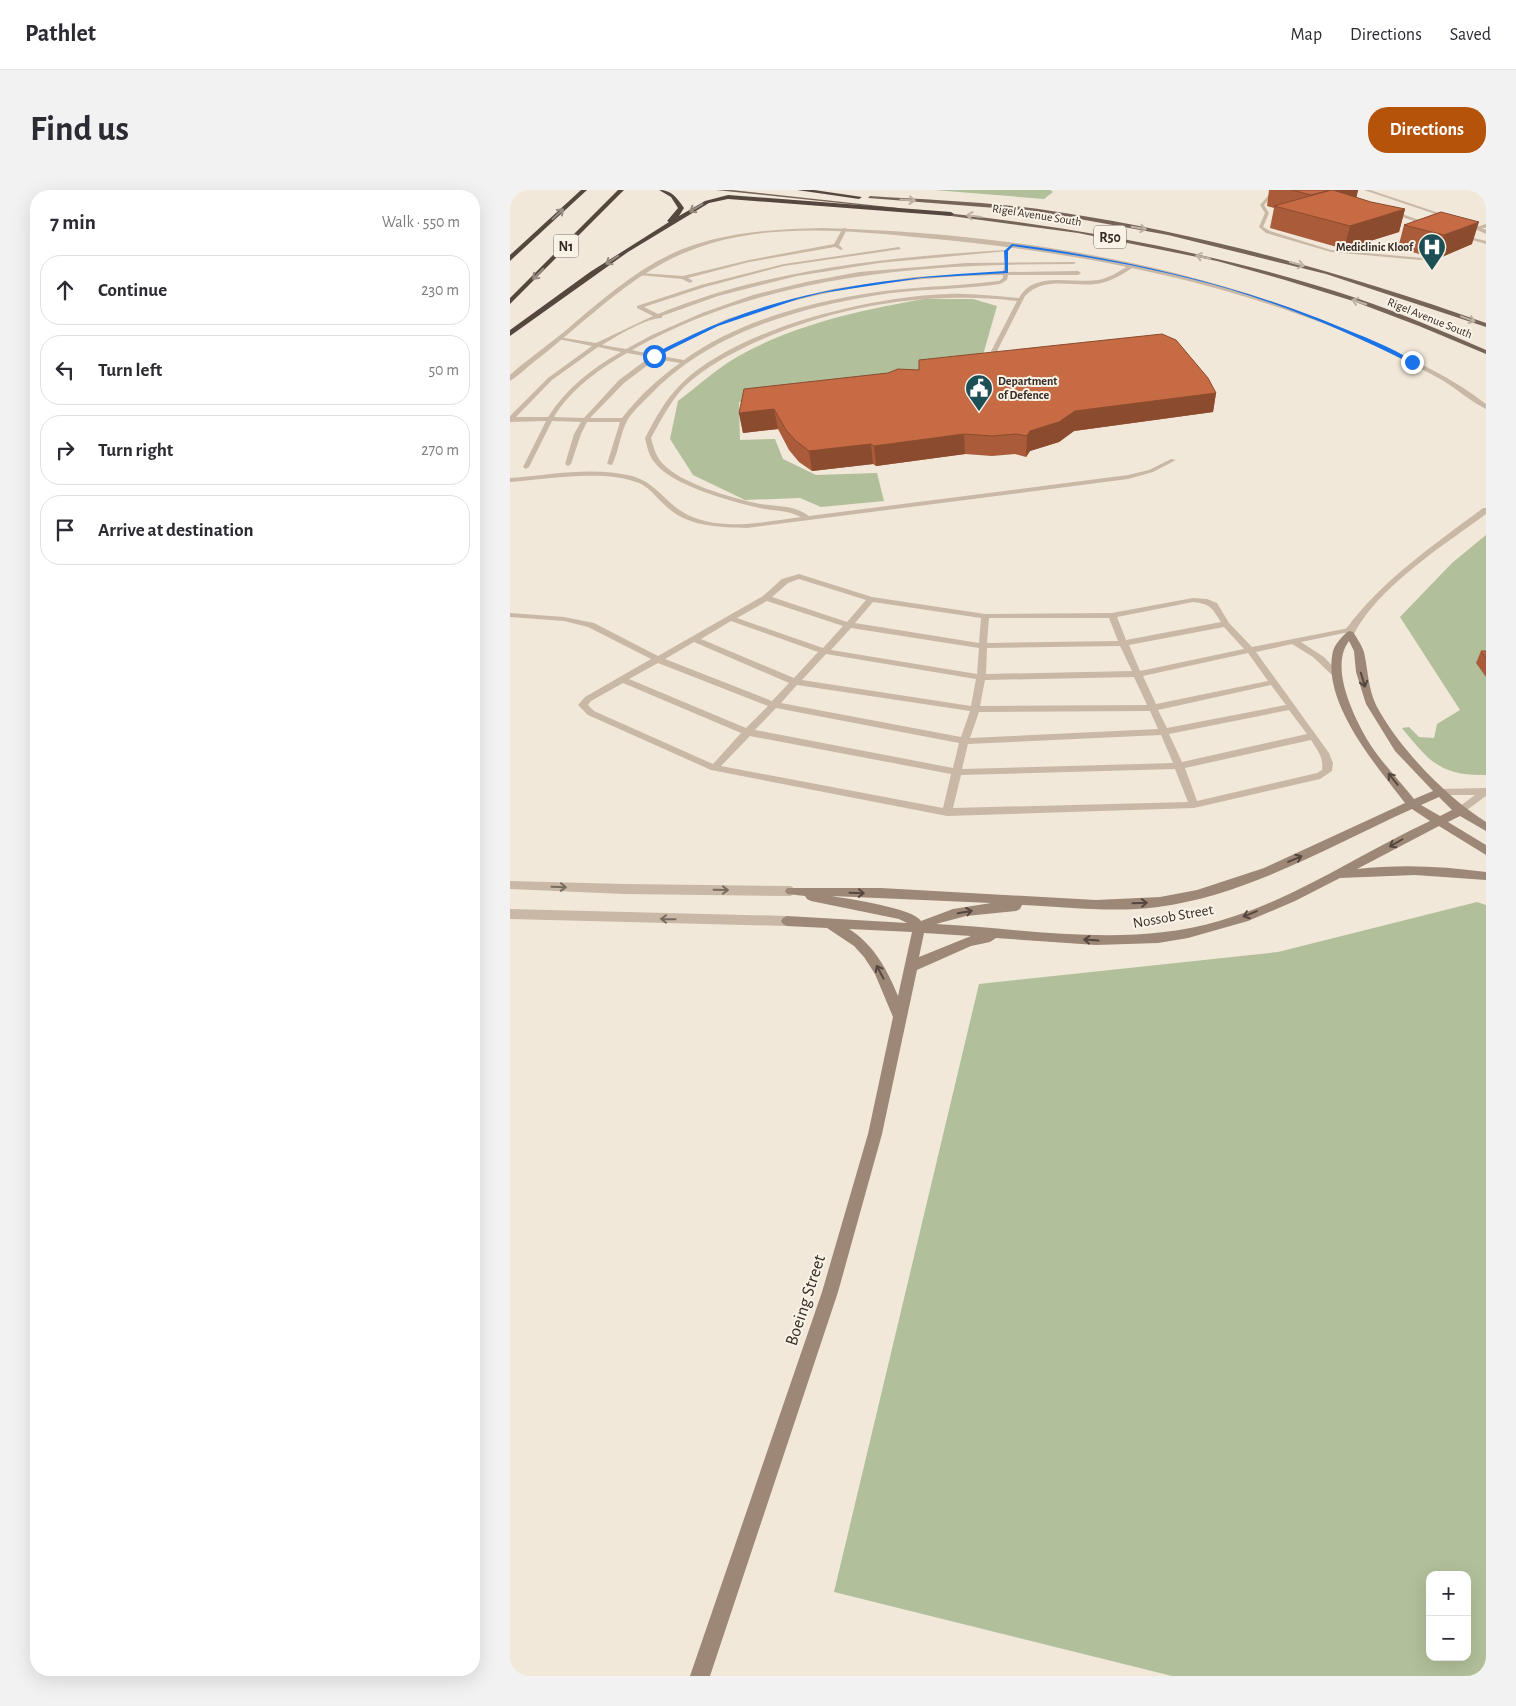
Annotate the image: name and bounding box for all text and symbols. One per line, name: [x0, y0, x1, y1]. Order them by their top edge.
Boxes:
text: Pathlet: [25, 22, 96, 46]
text: Map: [1291, 26, 1322, 44]
text: Directions: [1350, 26, 1422, 44]
text: Saved: [1450, 26, 1491, 44]
button: Directions: [1368, 107, 1486, 153]
text: Find us: [30, 112, 129, 147]
one-way arrow: [900, 195, 916, 204]
street label: Rigel Avenue South: [991, 202, 1083, 228]
one-way arrow: [689, 204, 703, 214]
one-way arrow: [552, 208, 565, 220]
one-way arrow: [967, 211, 983, 221]
text: 7 min: [50, 212, 96, 233]
text: Walk · 550 m: [382, 214, 460, 230]
one-way arrow: [1130, 223, 1146, 233]
road number: R50: [1094, 226, 1126, 248]
hospital icon: Mediclinic Kloof: [1417, 232, 1447, 271]
road number: N1: [554, 234, 578, 258]
place label: Mediclinic Kloof: [1336, 241, 1414, 253]
one-way arrow: [1196, 252, 1212, 261]
one-way arrow: [605, 255, 619, 265]
one-way arrow: [1289, 260, 1305, 269]
one-way arrow: [532, 268, 544, 281]
icon: ahead: [51, 276, 79, 304]
text: Continue: [98, 281, 167, 300]
text: 230 m: [421, 282, 459, 298]
street label: Rigel Avenue South: [1386, 296, 1474, 340]
one-way arrow: [1351, 297, 1367, 307]
one-way arrow: [1460, 315, 1475, 324]
route start: [643, 345, 666, 368]
route end: [1401, 351, 1424, 374]
icon: left: [51, 356, 79, 384]
text: Turn left: [98, 361, 162, 380]
text: 50 m: [428, 362, 459, 378]
public building icon: Department of Defence: [964, 373, 994, 412]
place label: Department of Defence: [998, 375, 1057, 401]
icon: right: [51, 436, 79, 464]
text: Turn right: [98, 441, 173, 460]
text: 270 m: [421, 442, 459, 458]
icon: arrive: [51, 516, 79, 544]
text: Arrive at destination: [98, 521, 254, 540]
one-way arrow: [1359, 671, 1369, 687]
one-way arrow: [1387, 773, 1398, 786]
one-way arrow: [1389, 839, 1403, 849]
one-way arrow: [1287, 853, 1302, 863]
one-way arrow: [550, 882, 566, 892]
one-way arrow: [713, 886, 729, 895]
one-way arrow: [849, 888, 865, 897]
one-way arrow: [1132, 898, 1148, 908]
street label: Nossob Street: [1132, 902, 1215, 931]
one-way arrow: [956, 907, 972, 917]
one-way arrow: [1243, 910, 1258, 919]
one-way arrow: [661, 914, 677, 924]
one-way arrow: [1083, 935, 1099, 944]
one-way arrow: [875, 965, 885, 980]
street label: Boeing Street: [783, 1252, 829, 1348]
map controls: [1426, 1571, 1471, 1661]
button: +: [1426, 1571, 1471, 1616]
button: −: [1426, 1616, 1471, 1661]

